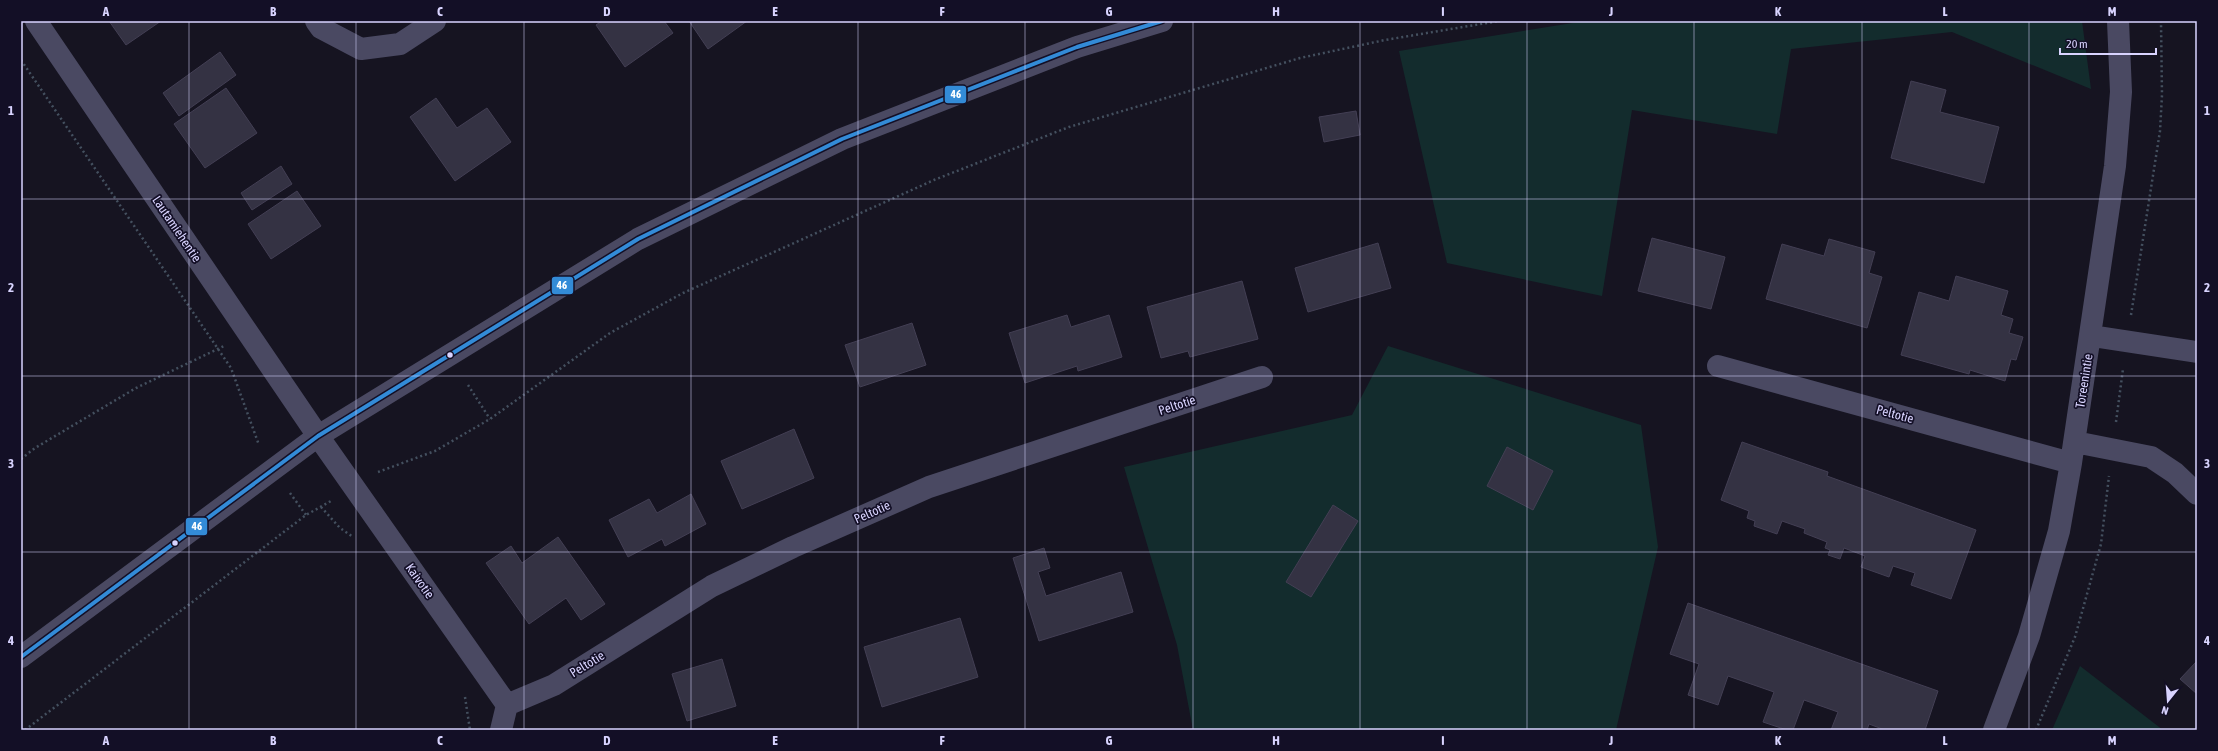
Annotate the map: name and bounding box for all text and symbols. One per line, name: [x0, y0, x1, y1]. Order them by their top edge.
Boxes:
text: A: [102, 4, 110, 19]
text: B: [270, 4, 277, 19]
text: C: [437, 4, 443, 19]
text: D: [603, 4, 611, 19]
text: E: [772, 4, 778, 19]
text: F: [939, 4, 945, 19]
text: G: [1106, 4, 1113, 19]
text: H: [1272, 4, 1280, 19]
text: I: [1441, 4, 1445, 19]
text: J: [1608, 4, 1613, 19]
text: K: [1775, 4, 1782, 19]
text: L: [1942, 4, 1948, 19]
text: M: [2108, 4, 2117, 19]
scale bar: [2060, 30, 2156, 56]
text: 20 m: [2066, 37, 2088, 51]
line badge: 46: [944, 85, 967, 104]
text: 46: [950, 88, 961, 100]
text: 1: [8, 103, 14, 118]
text: 1: [2204, 103, 2210, 118]
street label: Lautamiehentie: [149, 193, 205, 265]
line badge: 46: [551, 276, 574, 295]
text: 46: [556, 279, 567, 291]
text: 2: [8, 280, 14, 295]
text: 2: [2204, 280, 2210, 295]
unlabelled marker: [445, 350, 455, 360]
street label: Toreenintie: [2072, 353, 2096, 409]
street label: Peltotie: [1157, 392, 1197, 418]
street label: Peltotie: [1875, 402, 1915, 426]
text: 3: [8, 456, 14, 471]
text: 3: [2204, 456, 2210, 471]
street label: Peltotie: [852, 497, 892, 527]
line badge: 46: [185, 517, 208, 536]
text: 46: [191, 520, 202, 532]
unlabelled marker: [170, 538, 180, 548]
street label: Kaivotie: [403, 561, 437, 601]
text: 4: [7, 633, 14, 648]
text: 4: [2203, 633, 2210, 648]
street label: Peltotie: [567, 648, 607, 680]
north arrow: [2148, 681, 2188, 721]
text: N: [2160, 704, 2170, 717]
text: A: [102, 733, 110, 748]
text: B: [270, 733, 277, 748]
text: C: [437, 733, 443, 748]
text: D: [603, 733, 611, 748]
text: E: [772, 733, 778, 748]
text: F: [939, 733, 945, 748]
text: G: [1106, 733, 1113, 748]
text: H: [1272, 733, 1280, 748]
text: I: [1441, 733, 1445, 748]
text: J: [1608, 733, 1613, 748]
text: K: [1775, 733, 1782, 748]
text: L: [1942, 733, 1948, 748]
text: M: [2108, 733, 2117, 748]

